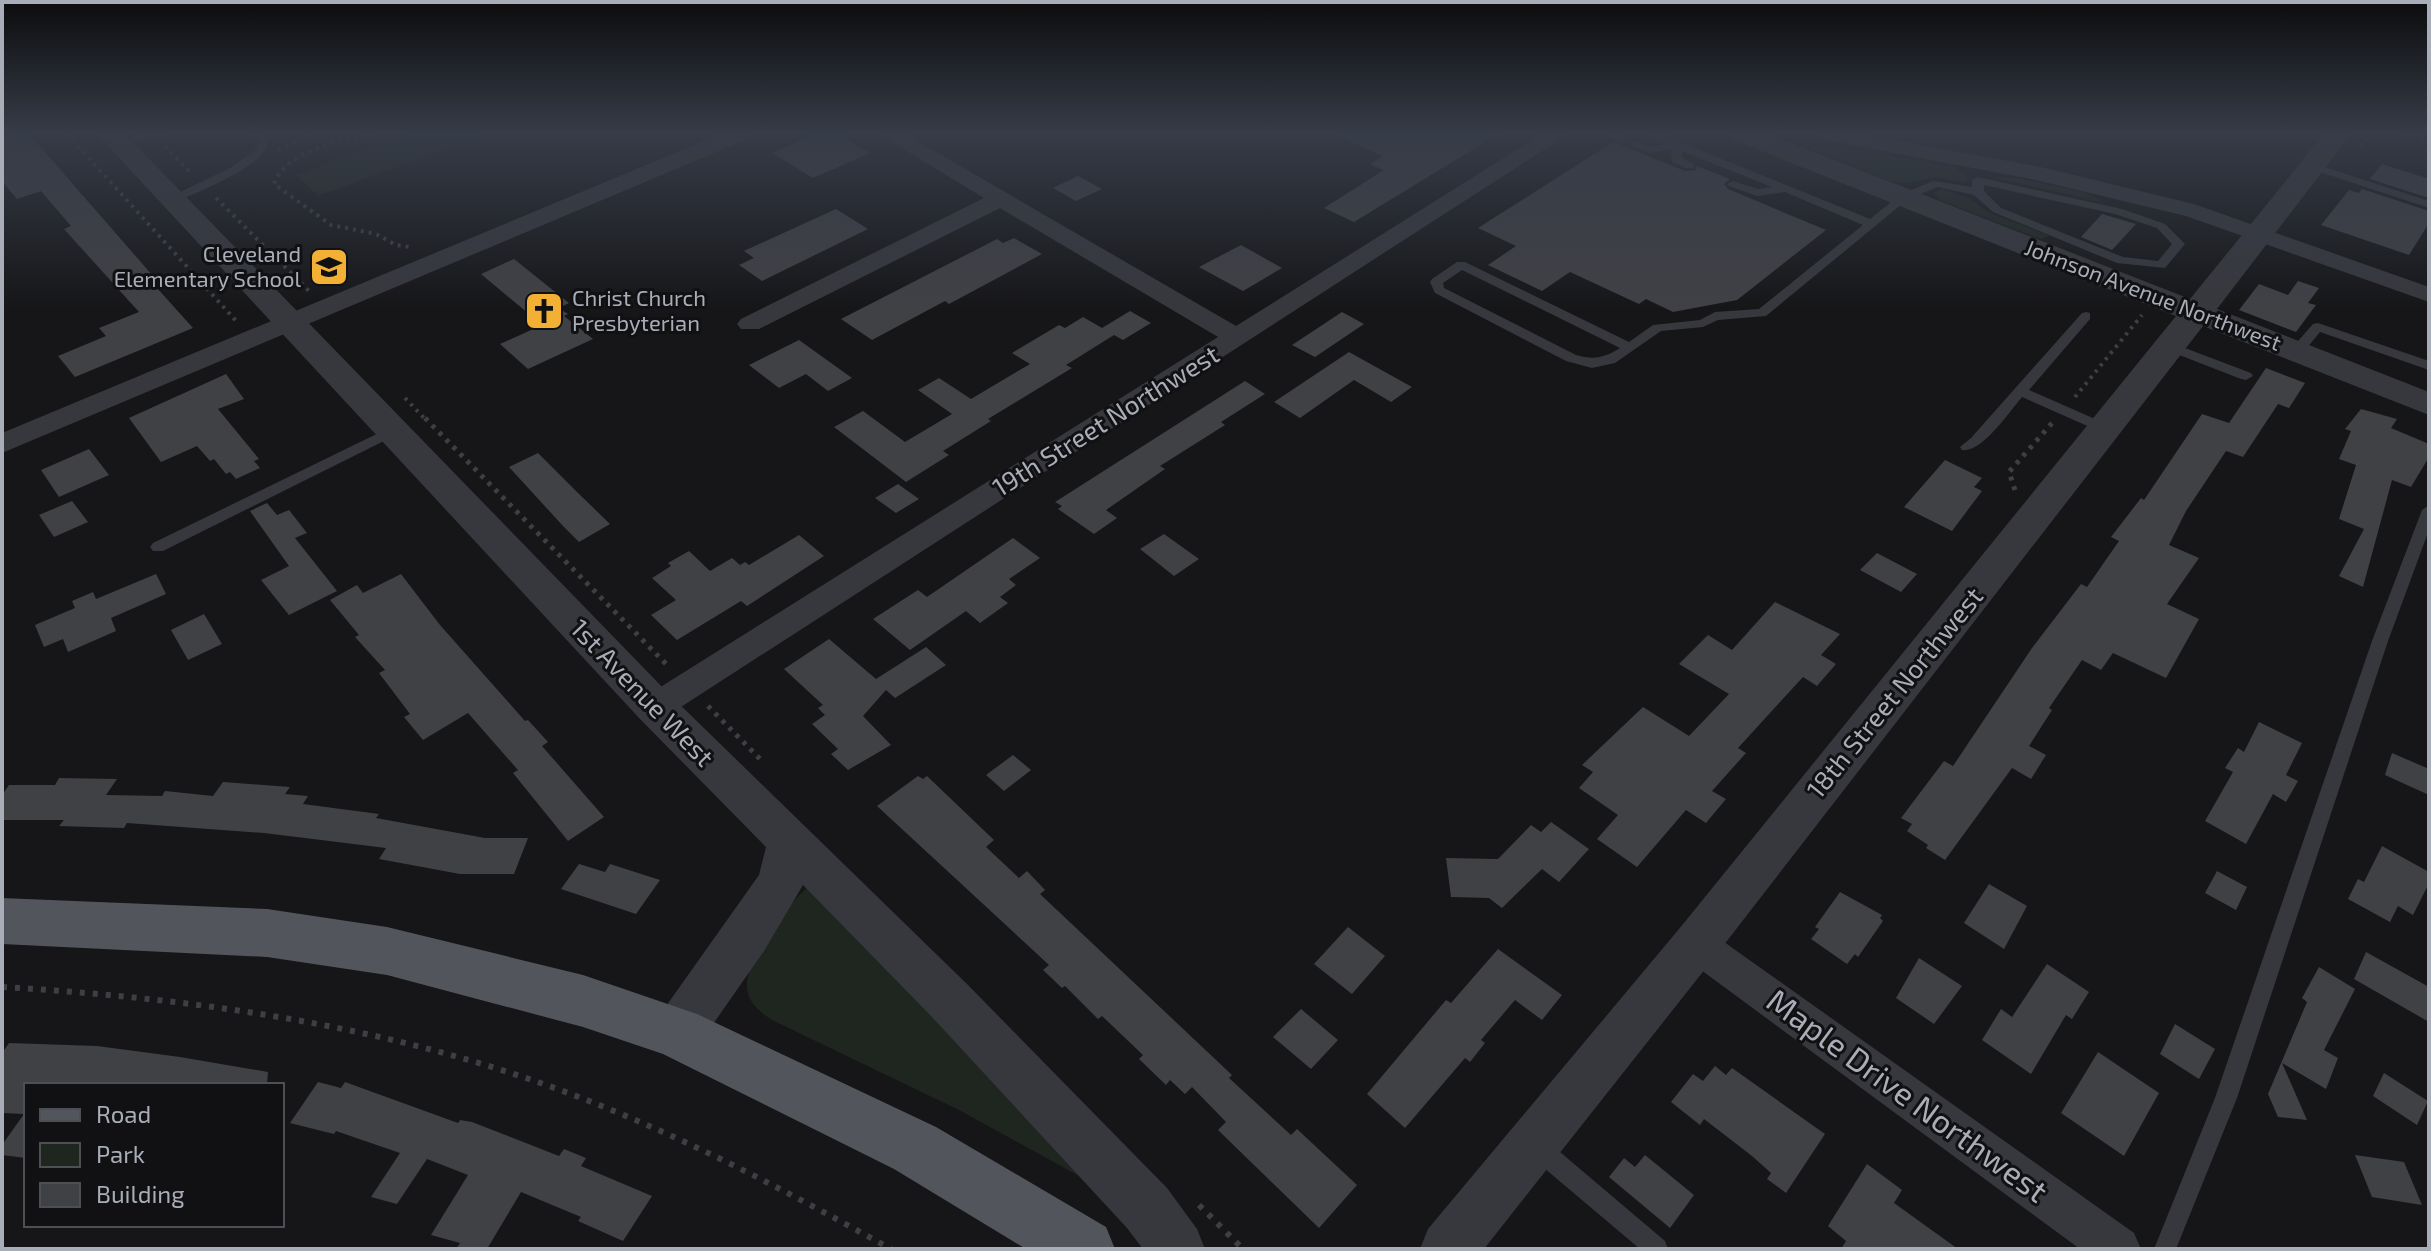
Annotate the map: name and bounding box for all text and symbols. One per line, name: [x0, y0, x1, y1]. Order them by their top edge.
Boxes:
street label: Johnson Avenue Northwest: [2022, 233, 2285, 355]
place label: Cleveland Elementary School: [114, 240, 301, 291]
school or university icon: Cleveland Elementary School: [308, 246, 350, 288]
place label: Christ Church Presbyterian: [572, 284, 706, 335]
church icon: Christ Church Presbyterian: [523, 290, 565, 332]
street label: 19th Street Northwest: [986, 337, 1224, 502]
street label: 18th Street Northwest: [1799, 580, 1988, 804]
street label: 1st Avenue West: [565, 612, 721, 772]
street label: Maple Drive Northwest: [1761, 980, 2056, 1209]
legend: [24, 1083, 284, 1227]
text: Road: [96, 1099, 151, 1128]
text: Park: [96, 1139, 145, 1168]
text: Building: [96, 1179, 185, 1208]

